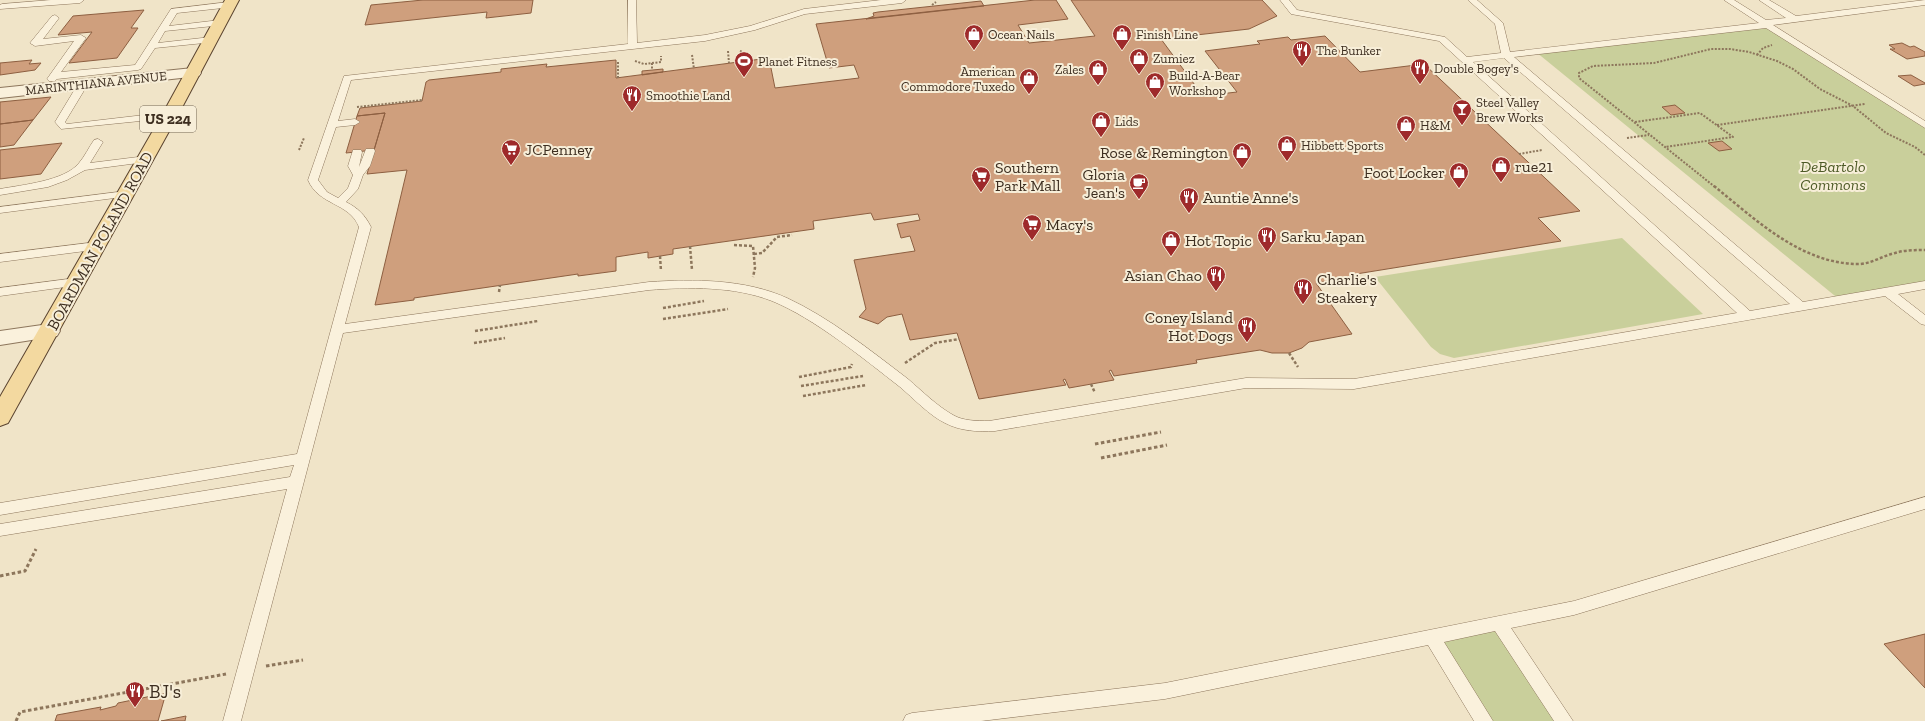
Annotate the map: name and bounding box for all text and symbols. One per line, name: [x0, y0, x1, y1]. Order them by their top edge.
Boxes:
shop icon: Ocean Nails: [963, 23, 985, 51]
shop icon: Finish Line: [1111, 23, 1133, 51]
place label: Ocean Nails: [988, 27, 1055, 42]
place label: Finish Line: [1136, 27, 1198, 42]
restaurant icon: The Bunker: [1291, 39, 1313, 67]
place label: The Bunker: [1316, 43, 1381, 58]
shop icon: Zumiez: [1128, 47, 1150, 75]
sports icon: Planet Fitness: [733, 50, 755, 78]
place label: Zumiez: [1153, 51, 1195, 66]
place label: Planet Fitness: [758, 54, 838, 69]
restaurant icon: Double Bogey's: [1409, 57, 1431, 85]
shop icon: Zales: [1087, 58, 1109, 86]
place label: Double Bogey's: [1434, 61, 1519, 76]
place label: Zales: [1055, 62, 1084, 77]
place label: American Commodore Tuxedo: [901, 64, 1016, 94]
shop icon: American Commodore Tuxedo: [1018, 67, 1040, 95]
street label: MARINTHIANA AVENUE: [24, 68, 168, 98]
place label: Build-A-Bear Workshop: [1169, 68, 1240, 98]
shop icon: Build-A-Bear Workshop: [1144, 71, 1166, 99]
restaurant icon: Smoothie Land: [621, 84, 643, 112]
place label: Smoothie Land: [646, 88, 730, 103]
place label: Steel Valley Brew Works: [1476, 95, 1544, 125]
bar icon: Steel Valley Brew Works: [1451, 98, 1473, 126]
road number: US 224: [140, 106, 196, 132]
shop icon: Lids: [1090, 110, 1112, 138]
place label: Lids: [1115, 114, 1139, 129]
shop icon: H&M: [1395, 114, 1417, 142]
place label: H&M: [1420, 118, 1451, 133]
shop icon: Hibbett Sports: [1276, 134, 1298, 162]
supermarket icon: JCPenney: [500, 138, 522, 166]
place label: Hibbett Sports: [1301, 138, 1384, 153]
place label: JCPenney: [525, 140, 593, 159]
shop icon: Rose & Remington: [1231, 141, 1253, 169]
place label: Rose & Remington: [1100, 143, 1229, 162]
street label: BOARDMAN POLAND ROAD: [43, 148, 157, 334]
shop icon: rue21: [1490, 155, 1512, 183]
place label: rue21: [1515, 157, 1553, 176]
park label: DeBartolo Commons: [1800, 157, 1866, 194]
place label: Southern Park Mall: [995, 158, 1061, 195]
shop icon: Foot Locker: [1448, 161, 1470, 189]
place label: Foot Locker: [1364, 163, 1445, 182]
supermarket icon: Southern Park Mall: [970, 165, 992, 193]
place label: Gloria Jean's: [1083, 165, 1125, 202]
cafe icon: Gloria Jean's: [1128, 172, 1150, 200]
restaurant icon: Auntie Anne's: [1178, 186, 1200, 214]
place label: Auntie Anne's: [1203, 188, 1298, 207]
supermarket icon: Macy's: [1021, 213, 1043, 241]
place label: Macy's: [1046, 215, 1093, 234]
restaurant icon: Sarku Japan: [1256, 225, 1278, 253]
place label: Sarku Japan: [1281, 227, 1366, 246]
shop icon: Hot Topic: [1160, 229, 1182, 257]
place label: Hot Topic: [1185, 231, 1252, 250]
restaurant icon: Asian Chao: [1205, 264, 1227, 292]
place label: Asian Chao: [1124, 266, 1202, 285]
place label: Charlie's Steakery: [1317, 270, 1378, 307]
restaurant icon: Charlie's Steakery: [1292, 277, 1314, 305]
place label: Coney Island Hot Dogs: [1145, 308, 1233, 345]
restaurant icon: Coney Island Hot Dogs: [1236, 315, 1258, 343]
restaurant icon: BJ's: [124, 680, 146, 708]
place label: BJ's: [149, 680, 181, 703]

